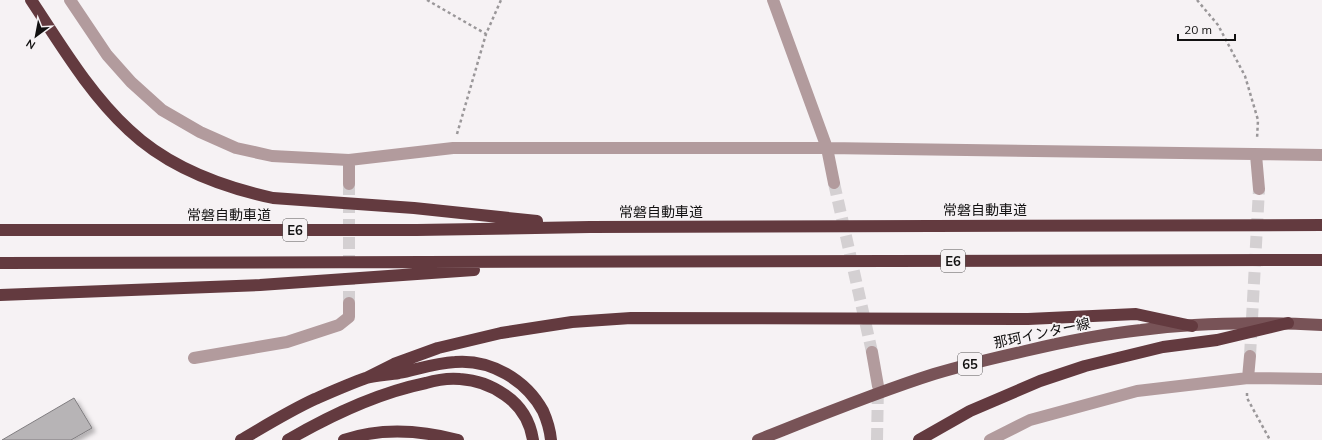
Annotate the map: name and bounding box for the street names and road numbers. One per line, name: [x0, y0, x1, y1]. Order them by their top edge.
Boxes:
street label: 常磐自動車道: [943, 201, 1027, 219]
street label: 常磐自動車道: [619, 203, 703, 221]
street label: 常磐自動車道: [187, 206, 271, 224]
road number: E6: [283, 219, 307, 241]
road number: E6: [941, 250, 965, 272]
street label: 那珂インター線: [992, 314, 1092, 352]
road number: 65: [958, 353, 982, 375]

